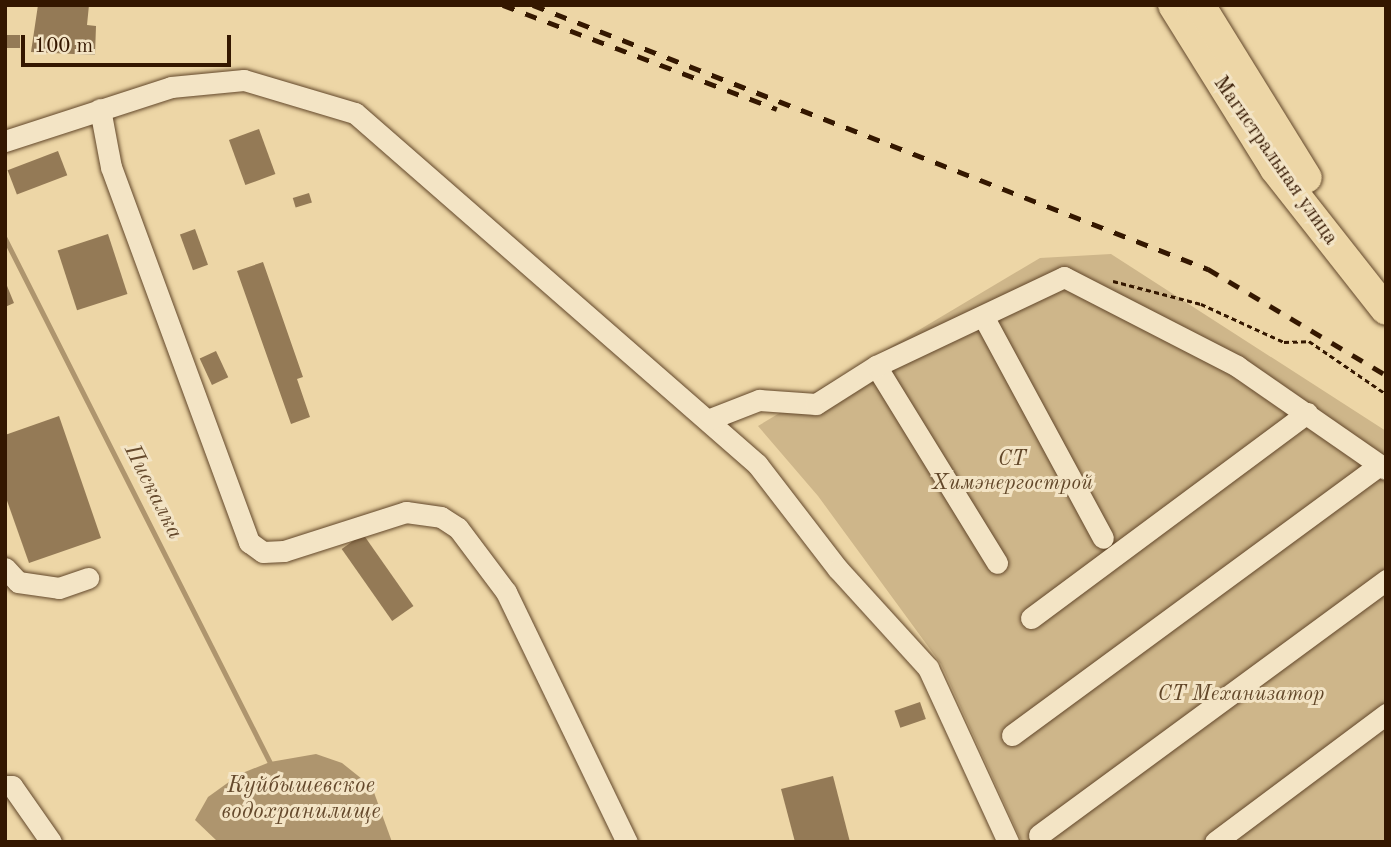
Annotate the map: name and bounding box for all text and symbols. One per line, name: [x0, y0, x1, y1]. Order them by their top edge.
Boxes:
scale bar: [24, 21, 234, 65]
text: 100 m: [34, 36, 93, 57]
street label: Магистральная улица: [1207, 72, 1343, 250]
water label: Пискалка: [117, 440, 189, 544]
park label: СТ Химэнергострой: [931, 447, 1093, 497]
park label: СТ Механизатор: [1158, 682, 1324, 708]
water label: Куйбышевское водохранилище: [221, 772, 381, 826]

